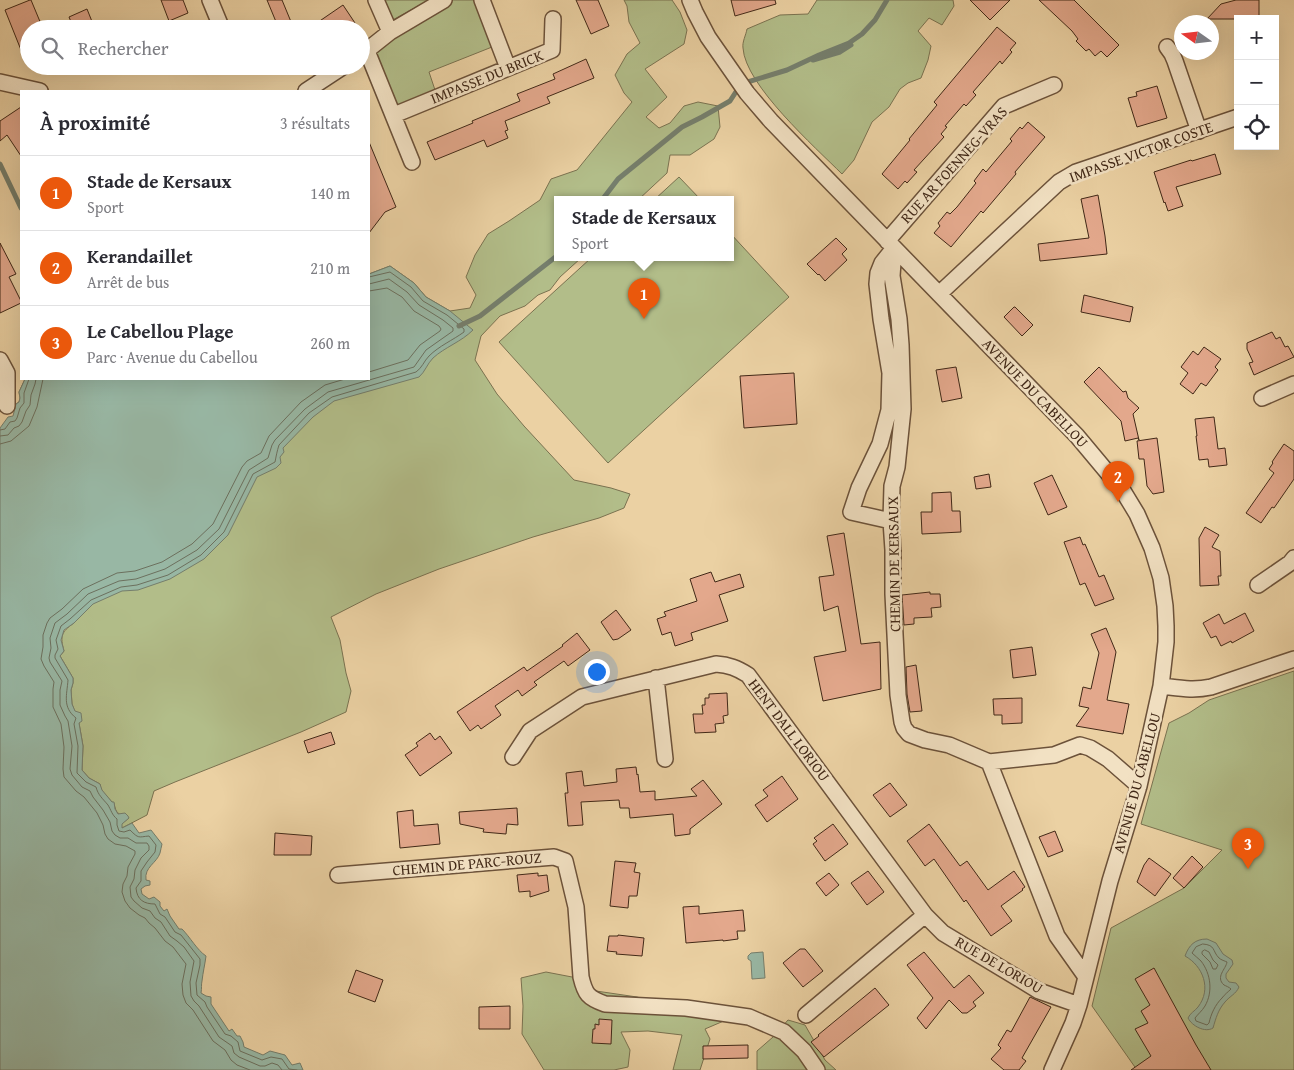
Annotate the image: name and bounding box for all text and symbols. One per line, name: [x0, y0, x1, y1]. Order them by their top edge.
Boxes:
north arrow: [1174, 15, 1219, 60]
map controls: [1234, 15, 1279, 150]
button: +: [1234, 15, 1279, 60]
search box: [20, 20, 370, 75]
icon: search: [38, 34, 66, 62]
text: Rechercher: [78, 34, 169, 62]
street label: IMPASSE DU BRICK: [427, 44, 546, 109]
button: −: [1234, 60, 1279, 105]
street label: RUE AR FOENNEG-VRAS: [895, 102, 1012, 228]
button: locate: [1234, 105, 1279, 150]
text: À proximité: [40, 107, 150, 138]
text: 3 résultats: [280, 111, 350, 135]
street label: IMPASSE VICTOR COSTE: [1066, 116, 1216, 187]
text: Stade de Kersaux: [87, 167, 232, 195]
text: 1: [52, 181, 60, 205]
text: 140 m: [310, 181, 350, 205]
text: Sport: [87, 195, 124, 219]
popup: [554, 196, 734, 261]
text: Stade de Kersaux: [572, 203, 716, 231]
text: Sport: [572, 231, 609, 255]
text: Kerandaillet: [87, 242, 193, 270]
text: 2: [52, 256, 60, 280]
text: 210 m: [310, 256, 350, 280]
text: Arrêt de bus: [87, 270, 169, 294]
pin: 1: [628, 278, 660, 319]
text: Le Cabellou Plage: [87, 317, 234, 345]
text: 3: [52, 331, 60, 355]
text: 260 m: [310, 331, 350, 355]
street label: AVENUE DU CABELLOU: [978, 333, 1093, 452]
text: Parc · Avenue du Cabellou: [87, 345, 258, 369]
pin: 2: [1102, 461, 1134, 502]
street label: CHEMIN DE KERSAUX: [882, 495, 905, 632]
your location: [584, 659, 610, 685]
street label: HENT DALL LORIOU: [744, 674, 835, 785]
street label: AVENUE DU CABELLOU: [1108, 710, 1165, 855]
pin: 3: [1232, 828, 1264, 869]
street label: CHEMIN DE PARC-ROUZ: [392, 847, 542, 880]
street label: RUE DE LORIOU: [952, 931, 1047, 998]

